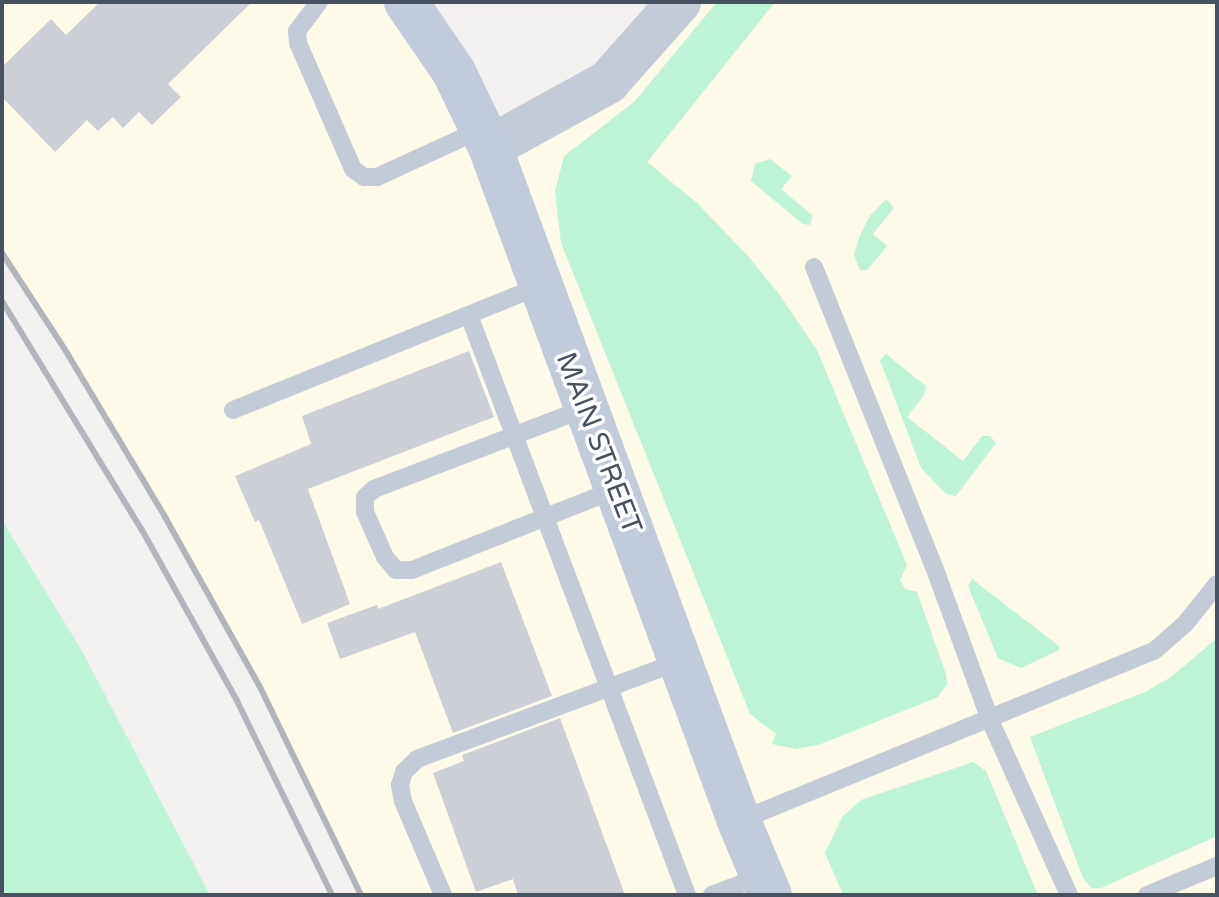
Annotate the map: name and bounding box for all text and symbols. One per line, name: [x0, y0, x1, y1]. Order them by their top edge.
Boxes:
street label: MAIN STREET: [549, 348, 649, 538]

